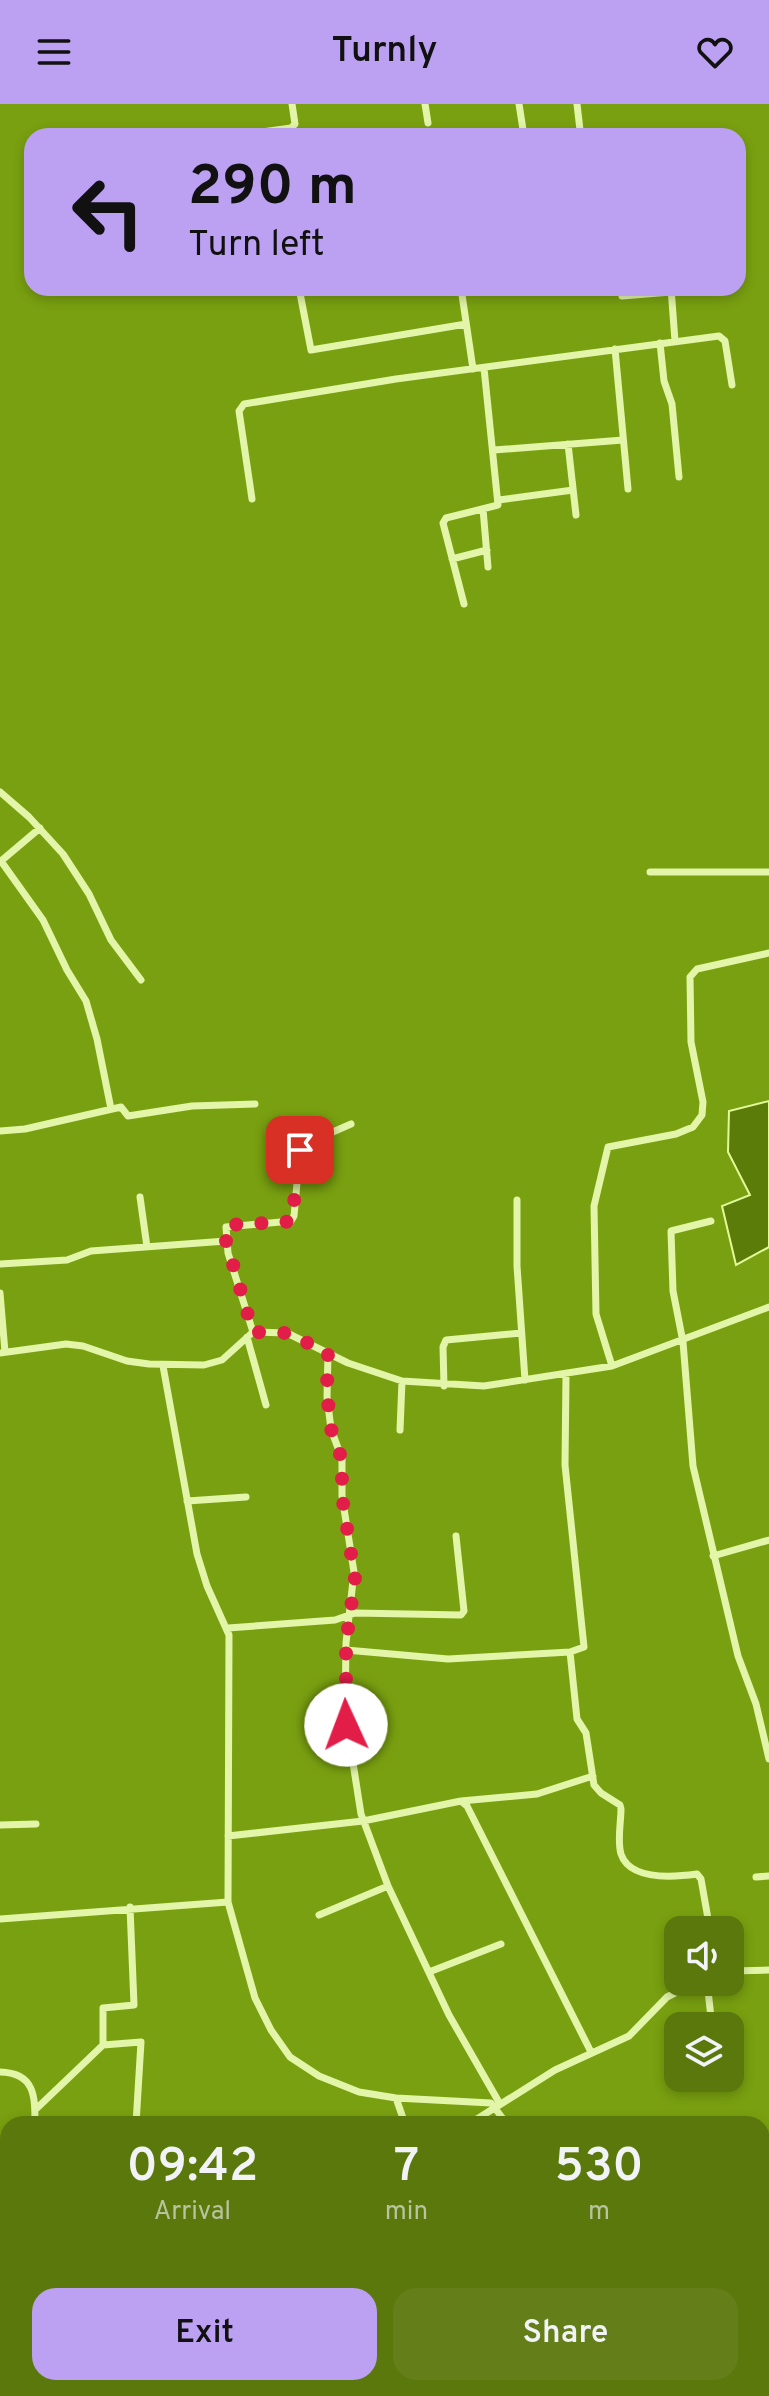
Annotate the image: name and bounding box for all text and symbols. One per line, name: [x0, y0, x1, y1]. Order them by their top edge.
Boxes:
text: Turnly: [332, 29, 437, 75]
icon: menu: [32, 30, 76, 74]
icon: heart: [693, 30, 737, 74]
text: 290 m: [188, 154, 357, 224]
icon: left: [56, 160, 160, 264]
text: Turn left: [188, 223, 325, 269]
pin: [266, 1116, 334, 1184]
icon: arrive: [278, 1128, 322, 1172]
position arrow: [304, 1683, 388, 1767]
map controls: [664, 1916, 744, 2092]
button: sound: [664, 1916, 744, 1996]
button: layers: [664, 2012, 744, 2092]
text: 09:42: [127, 2138, 258, 2198]
text: 7: [394, 2138, 419, 2198]
text: 530: [555, 2138, 644, 2198]
text: Arrival: [154, 2196, 231, 2229]
text: min: [385, 2196, 428, 2229]
text: m: [588, 2196, 610, 2229]
button: Exit: [32, 2288, 377, 2380]
button: Share: [393, 2288, 738, 2380]

